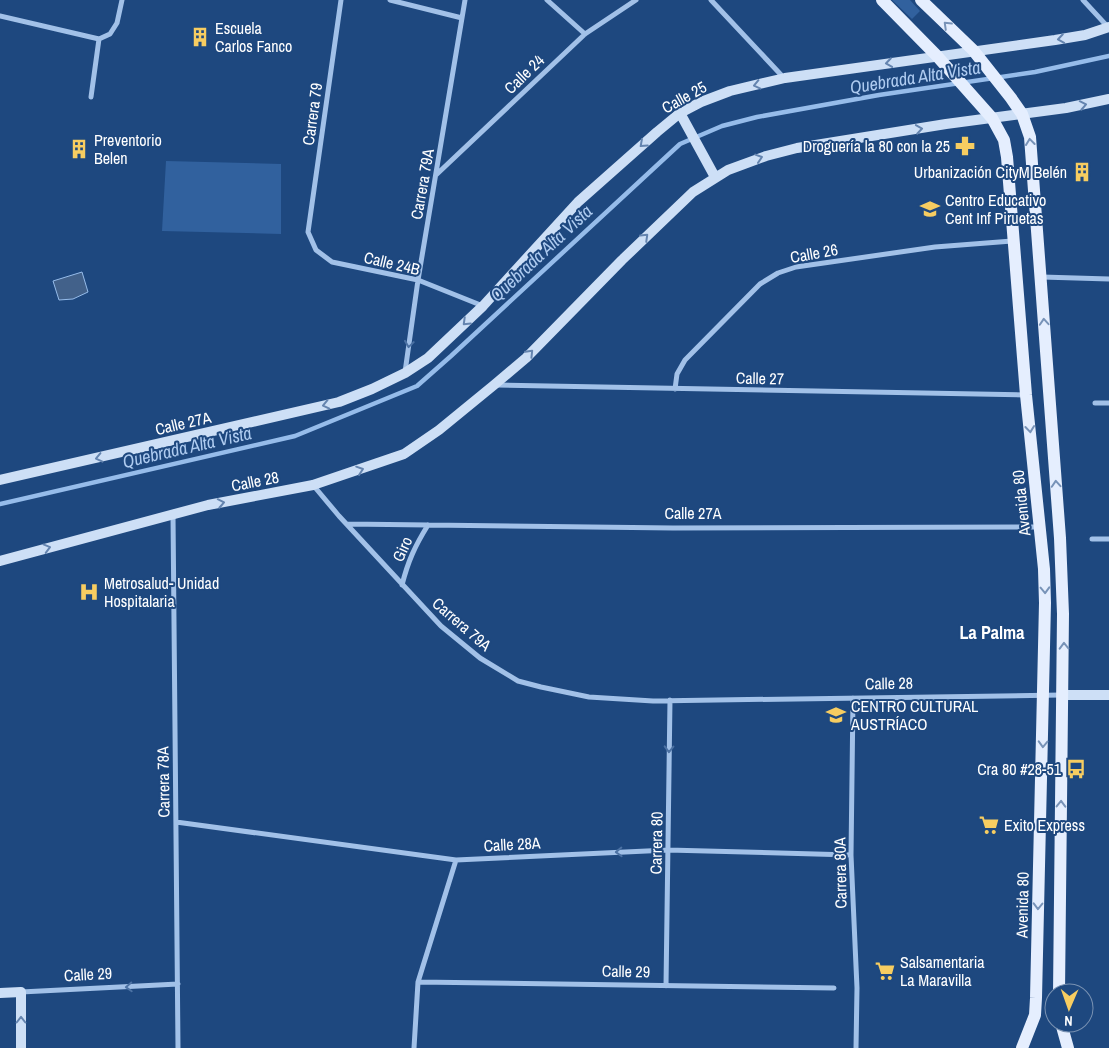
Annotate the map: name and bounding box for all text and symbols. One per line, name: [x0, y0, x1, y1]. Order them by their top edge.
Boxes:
place label: Escuela Carlos Fanco: [215, 17, 292, 57]
one-way arrow: [944, 22, 953, 31]
building icon: Escuela Carlos Fanco: [189, 26, 211, 48]
one-way arrow: [1057, 33, 1066, 43]
street label: Calle 24: [499, 49, 549, 99]
water label: Quebrada Alta Vista: [848, 54, 982, 100]
one-way arrow: [885, 57, 893, 67]
street label: Calle 25: [658, 76, 710, 118]
one-way arrow: [753, 79, 762, 90]
street label: Carrera 79: [297, 81, 327, 147]
one-way arrow: [1079, 100, 1087, 110]
one-way arrow: [915, 124, 923, 134]
place label: Preventorio Belen: [94, 129, 162, 169]
place label: Droguería la 80 con la 25: [803, 135, 950, 157]
pharmacy icon: Droguería la 80 con la 25: [954, 135, 976, 157]
building icon: Preventorio Belen: [68, 138, 90, 160]
one-way arrow: [1025, 138, 1036, 146]
one-way arrow: [639, 139, 648, 148]
street label: Carrera 79A: [405, 147, 439, 221]
one-way arrow: [755, 154, 763, 164]
place label: Urbanización CityM Belén: [914, 161, 1067, 183]
building icon: Urbanización CityM Belén: [1071, 161, 1093, 183]
place label: Centro Educativo Cent Inf Piruetas: [945, 189, 1046, 229]
school or university icon: Centro Educativo Cent Inf Piruetas: [919, 198, 941, 220]
water label: Quebrada Alta Vista: [484, 199, 598, 307]
one-way arrow: [639, 234, 648, 243]
street label: Calle 26: [788, 238, 840, 268]
street label: Calle 24B: [362, 246, 422, 280]
one-way arrow: [463, 316, 472, 325]
one-way arrow: [1038, 317, 1049, 325]
one-way arrow: [404, 340, 415, 348]
one-way arrow: [524, 349, 533, 358]
street label: Calle 27: [736, 367, 784, 389]
one-way arrow: [321, 399, 330, 410]
street label: Calle 27A: [153, 406, 213, 440]
water label: Quebrada Alta Vista: [120, 420, 254, 474]
one-way arrow: [1024, 425, 1035, 433]
one-way arrow: [95, 452, 104, 463]
street label: Calle 28: [229, 466, 281, 496]
one-way arrow: [355, 466, 363, 476]
street label: Avenida 80: [1007, 469, 1036, 538]
one-way arrow: [1051, 480, 1062, 488]
one-way arrow: [216, 498, 225, 509]
street label: Calle 27A: [665, 502, 722, 524]
street label: Giro: [387, 533, 417, 565]
one-way arrow: [43, 544, 51, 554]
place label: Metrosalud- Unidad Hospitalaria: [104, 572, 219, 612]
hospital icon: Metrosalud- Unidad Hospitalaria: [78, 581, 100, 603]
one-way arrow: [1039, 587, 1050, 595]
street label: Carrera 79A: [428, 592, 496, 656]
district label: La Palma: [960, 620, 1025, 645]
one-way arrow: [1058, 642, 1069, 650]
street label: Calle 28: [865, 672, 913, 694]
place label: CENTRO CULTURAL AUSTRÍACO: [850, 695, 979, 735]
school or university icon: CENTRO CULTURAL AUSTRÍACO: [825, 704, 847, 726]
one-way arrow: [1037, 740, 1048, 748]
one-way arrow: [664, 745, 675, 753]
street label: Carrera 78A: [151, 746, 175, 818]
place label: Cra 80 #28-51: [977, 758, 1062, 780]
bus stop icon: Cra 80 #28-51: [1065, 758, 1087, 780]
one-way arrow: [1056, 800, 1066, 808]
street label: Carrera 80: [644, 811, 668, 875]
supermarket icon: Exito Express: [978, 814, 1000, 836]
place label: Exito Express: [1004, 814, 1085, 836]
street label: Calle 28A: [483, 832, 541, 856]
street label: Carrera 80A: [828, 837, 852, 909]
one-way arrow: [615, 846, 623, 857]
street label: Avenida 80: [1010, 872, 1034, 939]
one-way arrow: [1033, 903, 1044, 911]
place label: Salsamentaria La Maravilla: [900, 951, 985, 991]
street label: Calle 29: [602, 960, 650, 982]
supermarket icon: Salsamentaria La Maravilla: [874, 960, 896, 982]
street label: Calle 29: [63, 962, 113, 986]
one-way arrow: [125, 981, 133, 992]
north arrow: [1044, 983, 1094, 1033]
text: N: [1064, 1012, 1073, 1030]
one-way arrow: [16, 1016, 26, 1024]

